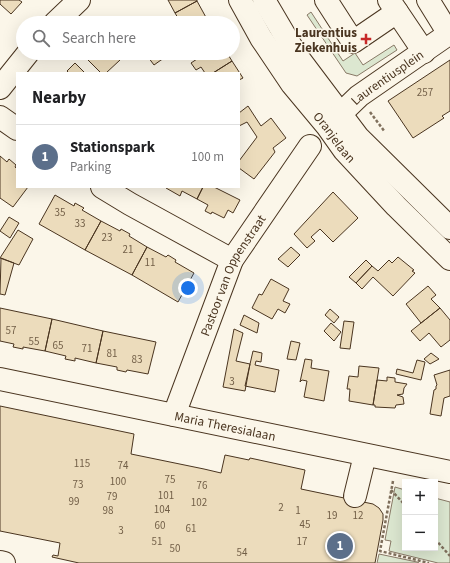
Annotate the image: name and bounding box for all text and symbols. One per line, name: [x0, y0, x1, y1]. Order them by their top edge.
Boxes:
search box: [16, 16, 240, 60]
place label: Laurentius Ziekenhuis: [295, 24, 357, 57]
icon: search: [30, 27, 52, 49]
text: Search here: [62, 28, 136, 49]
marker: Laurentius Ziekenhuis: [360, 33, 372, 45]
street label: Laurentiusplein: [347, 46, 428, 109]
house number: 257: [417, 85, 433, 100]
text: Nearby: [32, 86, 86, 110]
street label: Oranjelaan: [309, 108, 359, 167]
text: Stationspark: [70, 137, 155, 158]
text: 1: [42, 148, 48, 166]
text: 100 m: [191, 148, 224, 166]
text: Parking: [70, 158, 111, 176]
house number: 35: [55, 205, 65, 220]
street label: Pastoor van Oppenstraat: [196, 211, 271, 339]
house number: 33: [75, 216, 85, 231]
house number: 23: [102, 230, 112, 245]
house number: 21: [123, 242, 133, 257]
house number: 11: [145, 255, 155, 270]
your location: [178, 278, 198, 298]
house number: 57: [6, 323, 16, 338]
house number: 55: [29, 334, 39, 349]
house number: 65: [53, 338, 63, 353]
house number: 71: [82, 341, 92, 356]
house number: 81: [107, 346, 117, 361]
house number: 83: [132, 352, 142, 367]
house number: 3: [229, 374, 235, 389]
street label: Maria Theresialaan: [173, 407, 277, 446]
house number: 115: [74, 456, 90, 471]
house number: 74: [118, 458, 129, 473]
house number: 75: [165, 472, 175, 487]
house number: 100: [110, 474, 126, 489]
house number: 73: [73, 477, 83, 492]
house number: 76: [197, 478, 208, 493]
map controls: [402, 479, 438, 551]
button: +: [402, 479, 438, 515]
house number: 101: [158, 488, 174, 503]
house number: 79: [107, 489, 117, 504]
house number: 99: [69, 494, 79, 509]
house number: 102: [191, 495, 207, 510]
house number: 2: [278, 500, 284, 515]
house number: 104: [154, 502, 171, 517]
house number: 98: [103, 503, 114, 518]
house number: 1: [295, 503, 301, 518]
house number: 19: [327, 508, 337, 523]
house number: 12: [353, 508, 363, 523]
button: −: [402, 515, 438, 551]
house number: 45: [300, 517, 310, 532]
house number: 60: [155, 518, 165, 533]
house number: 61: [186, 521, 196, 536]
house number: 3: [118, 523, 124, 538]
pin: 1: [327, 531, 353, 561]
house number: 51: [152, 534, 162, 549]
house number: 17: [297, 534, 307, 549]
house number: 50: [170, 541, 180, 556]
house number: 54: [237, 545, 248, 560]

